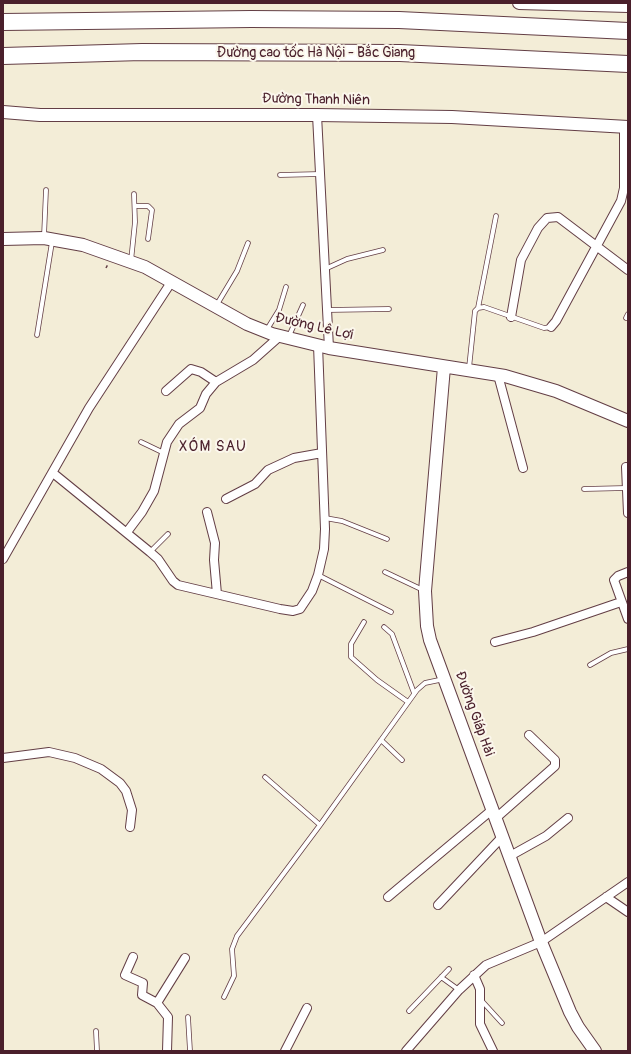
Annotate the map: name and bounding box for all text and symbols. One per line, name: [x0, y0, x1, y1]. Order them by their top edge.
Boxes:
street label: Đường cao tốc Hà Nội - Bắc Giang: [217, 45, 415, 61]
street label: Đường Thanh Niên: [262, 91, 370, 109]
street label: Đường Lê Lợi: [273, 310, 355, 344]
district label: XÓM SAU: [179, 438, 247, 456]
street label: Đường Giáp Hải: [451, 669, 497, 759]

